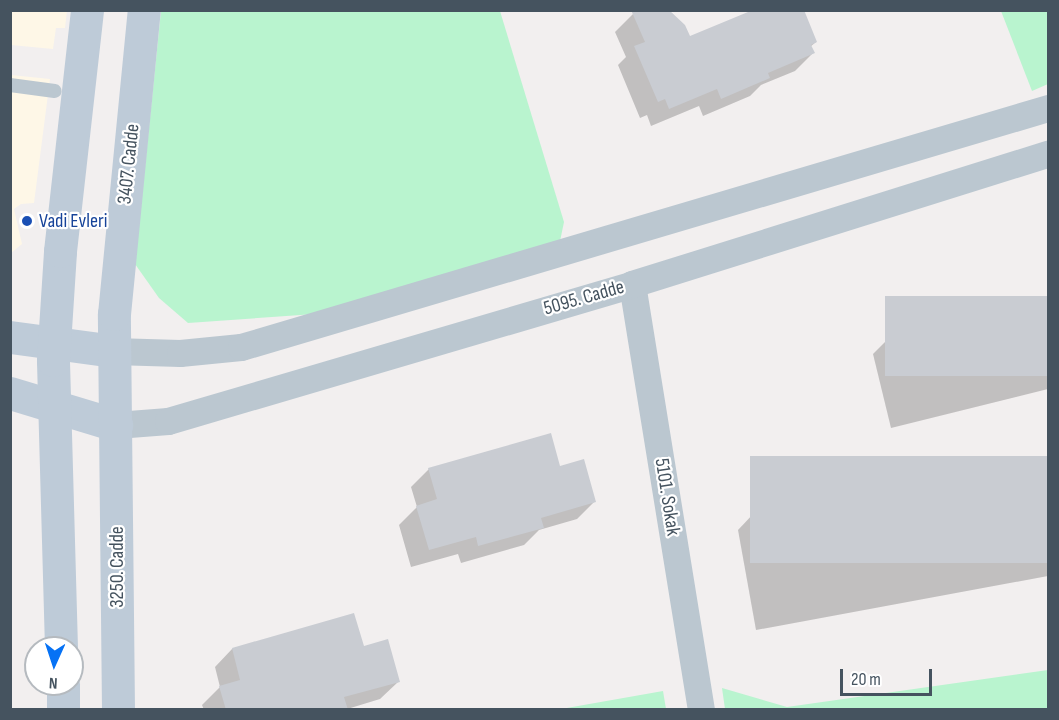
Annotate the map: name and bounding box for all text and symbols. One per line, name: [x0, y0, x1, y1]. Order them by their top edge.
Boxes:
street label: 3407. Cadde: [113, 123, 145, 205]
place label: Vadi Evleri: [39, 209, 108, 233]
marker: Vadi Evleri: [20, 214, 34, 228]
street label: 5095. Cadde: [541, 275, 627, 321]
street label: 5101. Sokak: [649, 456, 685, 538]
street label: 3250. Cadde: [105, 526, 129, 608]
north arrow: [24, 636, 84, 696]
scale bar: [843, 657, 934, 695]
text: 20 m: [851, 669, 881, 690]
text: N: [48, 673, 58, 692]

